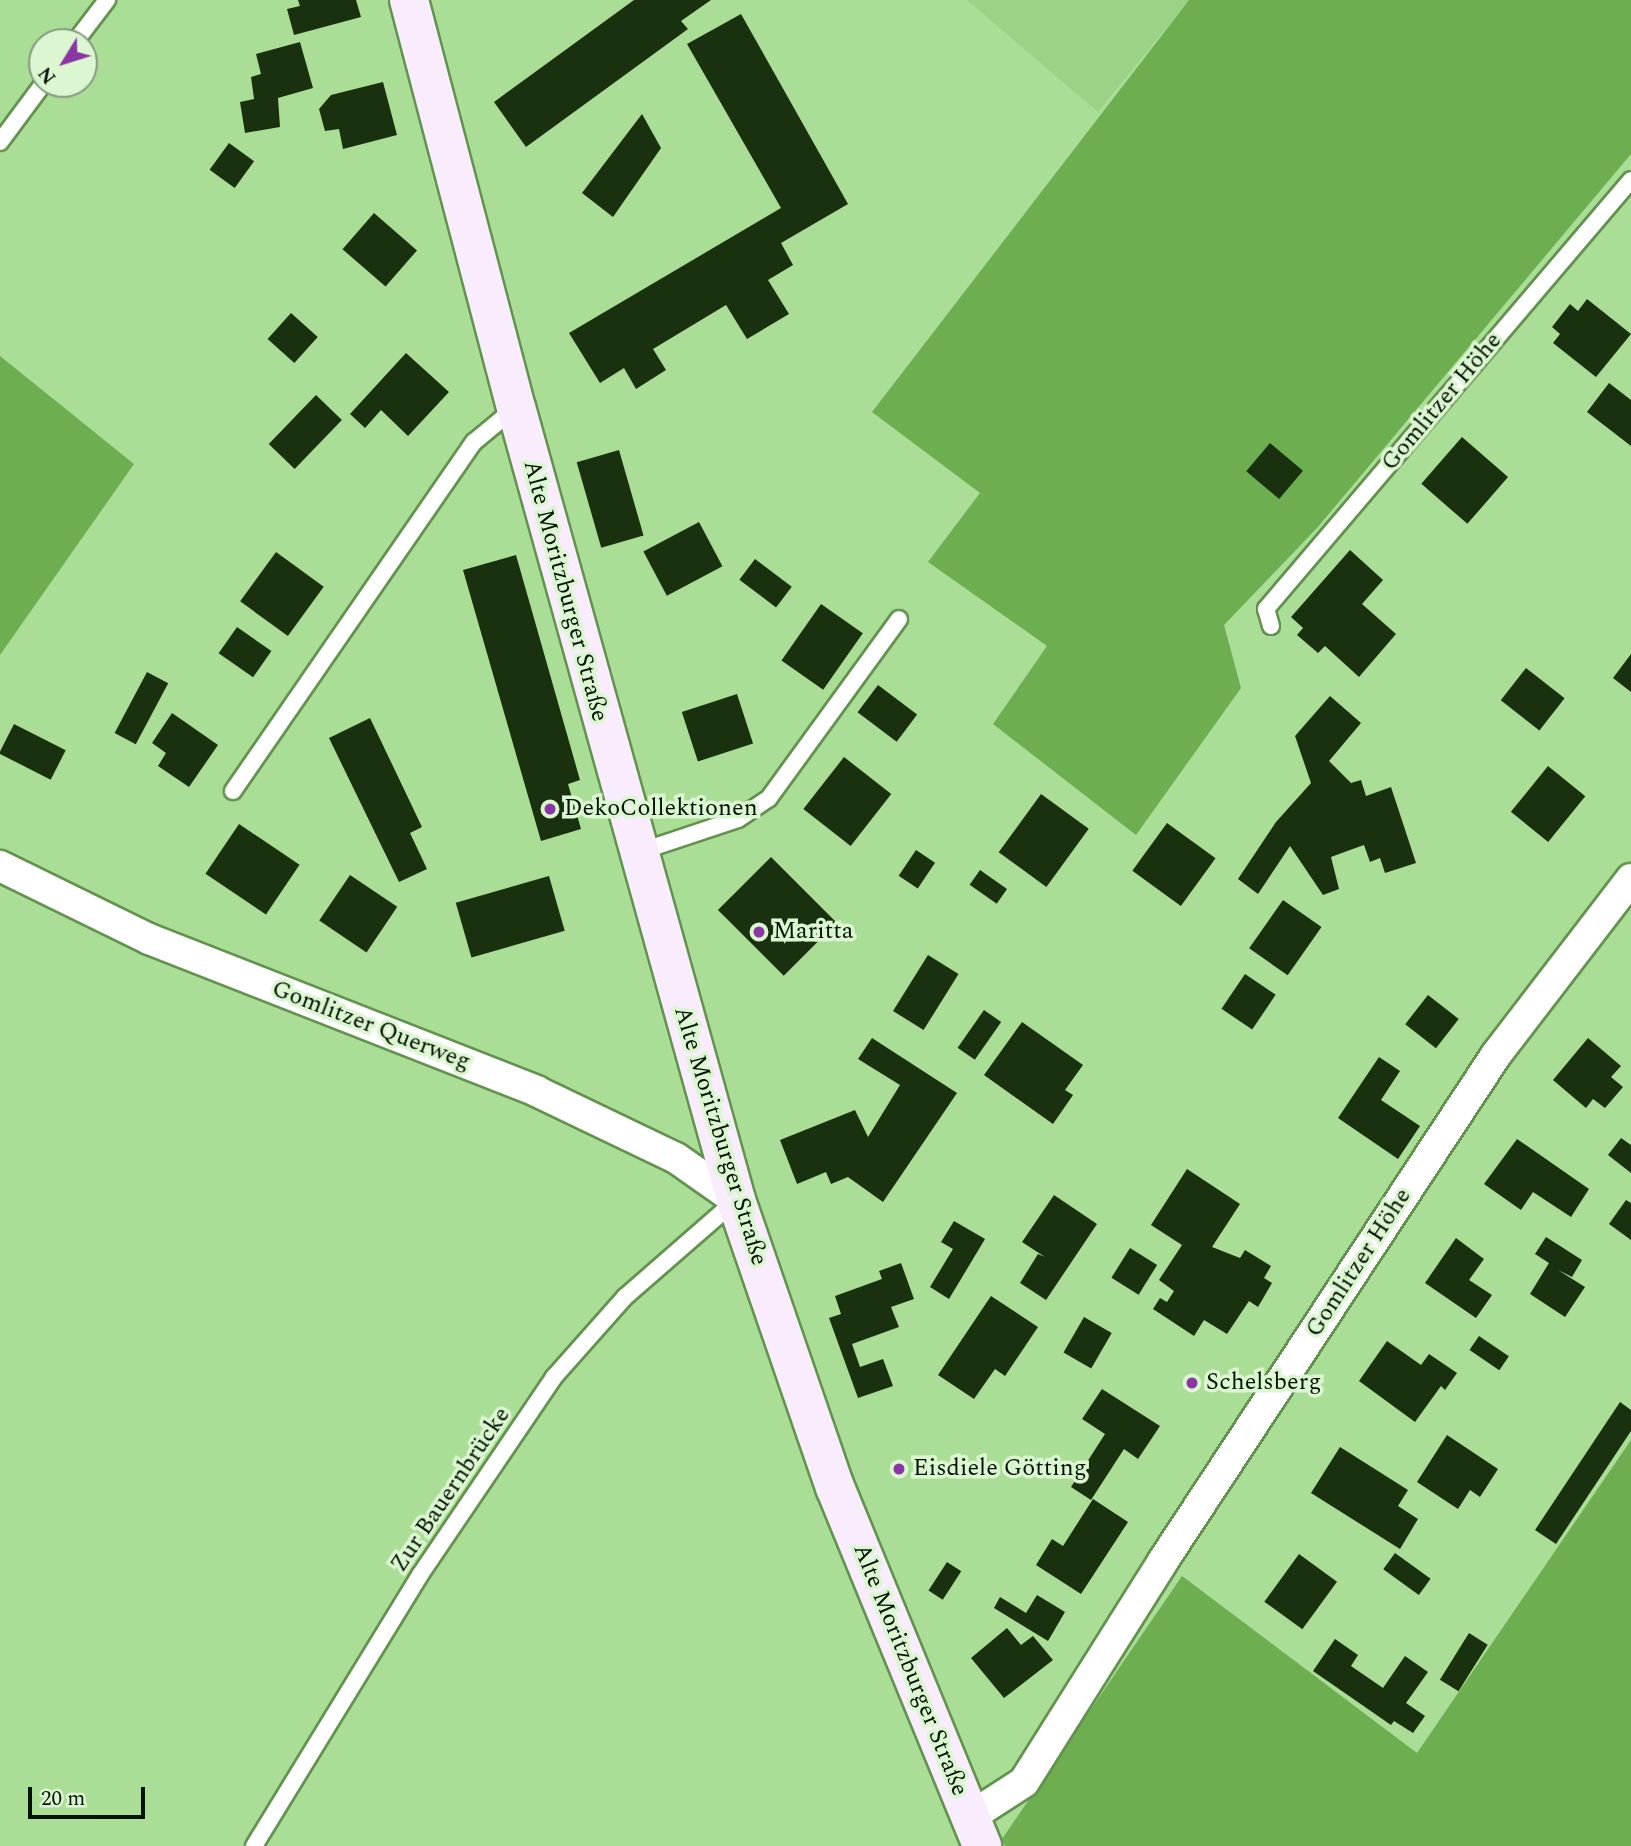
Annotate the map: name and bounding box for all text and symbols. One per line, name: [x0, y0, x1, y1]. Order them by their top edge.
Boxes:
north arrow: [28, 28, 98, 98]
text: N: [31, 60, 64, 90]
street label: Gomlitzer Höhe: [1376, 327, 1508, 477]
street label: Alte Moritzburger Straße: [516, 457, 614, 725]
place label: DekoCollektionen: [564, 795, 758, 823]
marker: DekoCollektionen: [542, 801, 558, 817]
place label: Maritta: [773, 918, 854, 946]
marker: Maritta: [751, 924, 767, 940]
street label: Gomlitzer Querweg: [268, 975, 474, 1077]
street label: Alte Moritzburger Straße: [667, 1003, 773, 1269]
street label: Gomlitzer Höhe: [1300, 1183, 1418, 1343]
place label: Schelsberg: [1206, 1369, 1321, 1397]
marker: Schelsberg: [1184, 1375, 1200, 1391]
street label: Zur Bauernbrücke: [385, 1402, 517, 1578]
place label: Eisdiele Götting: [913, 1455, 1087, 1483]
marker: Eisdiele Götting: [891, 1461, 907, 1477]
street label: Alte Moritzburger Straße: [846, 1540, 974, 1800]
scale bar: [32, 1772, 149, 1816]
text: 20 m: [41, 1783, 85, 1815]

